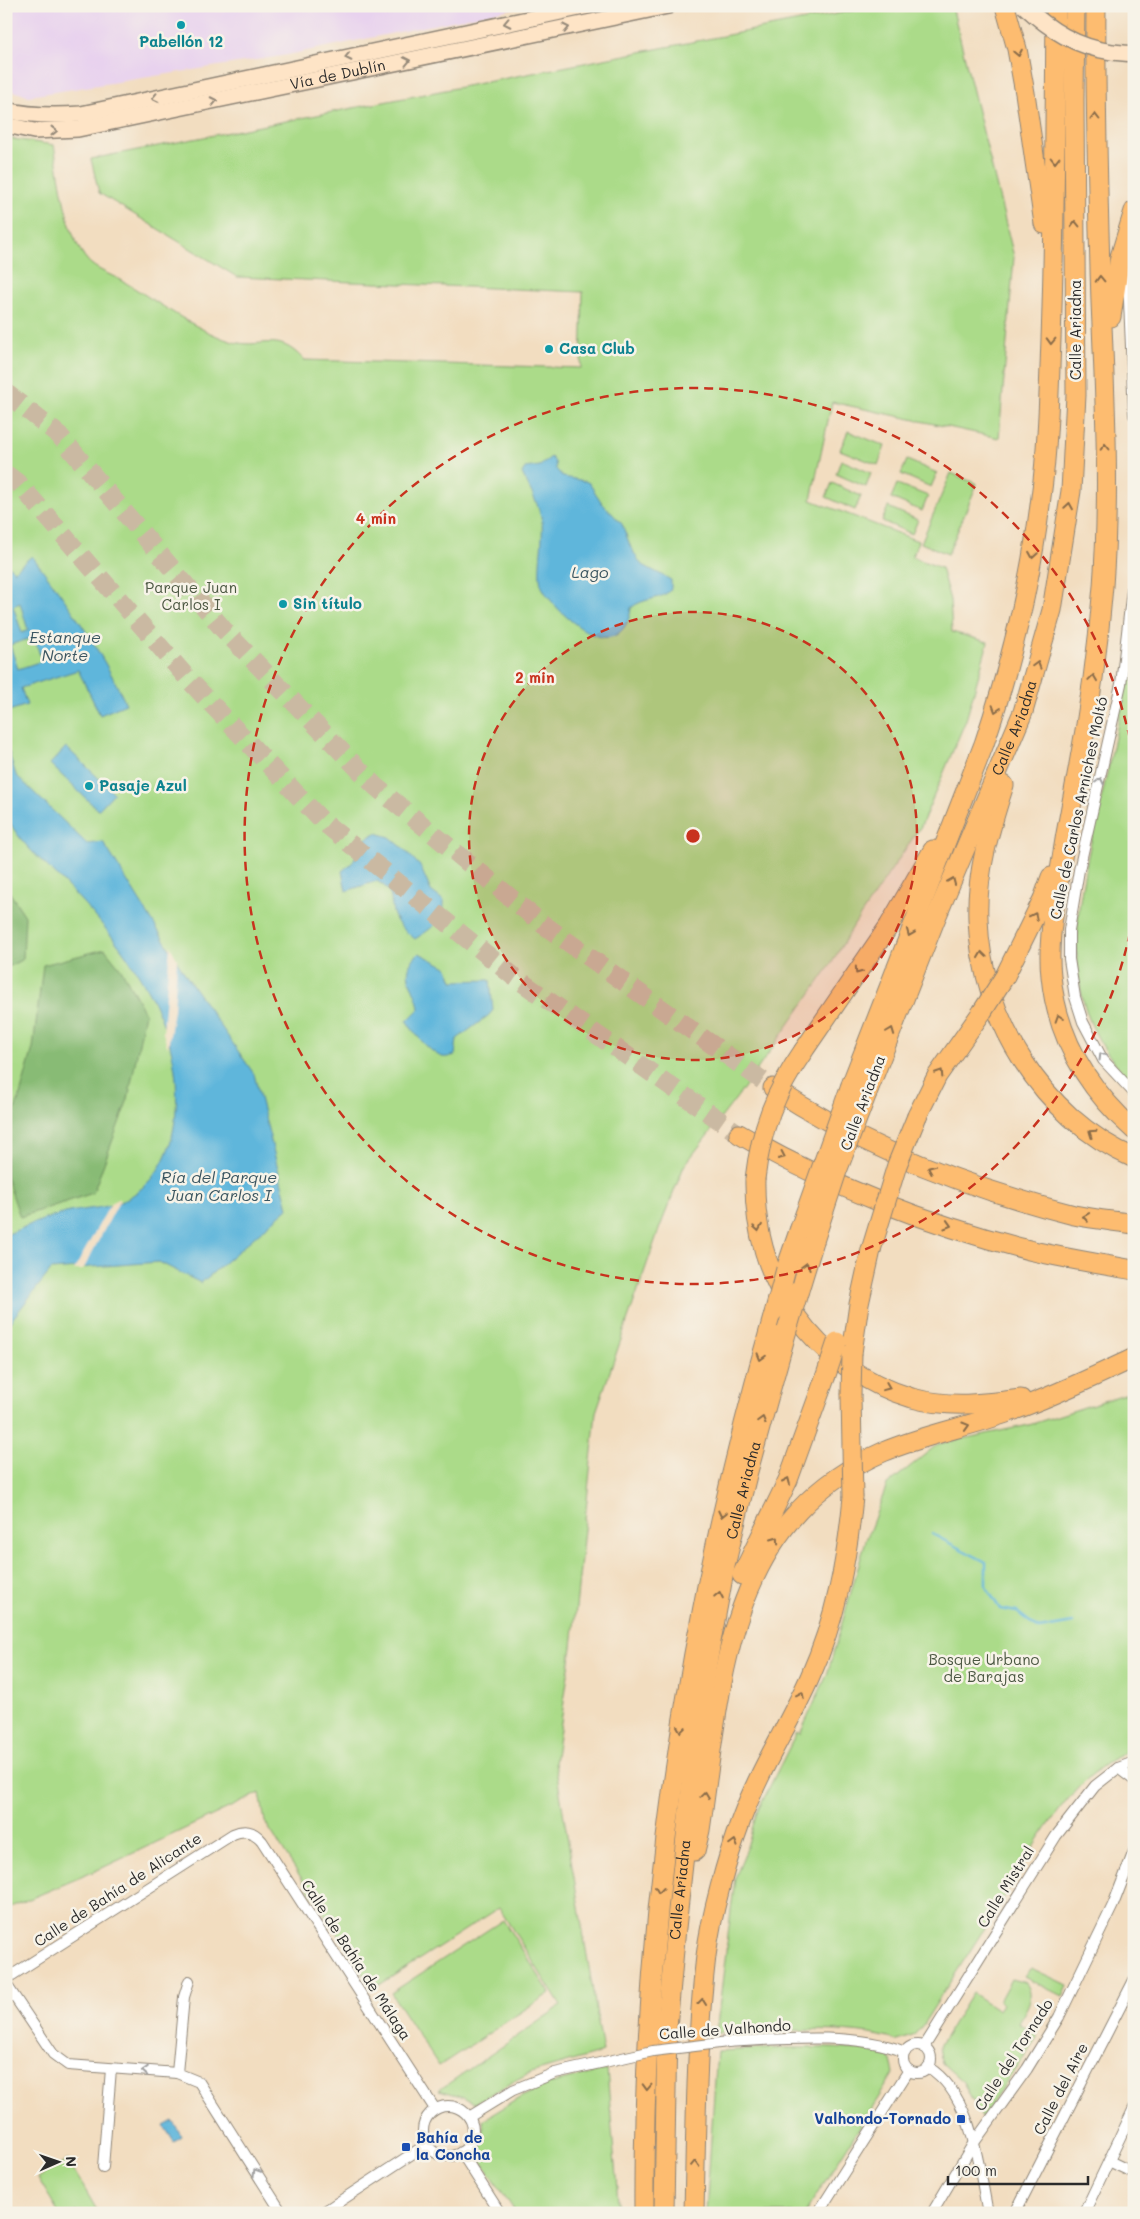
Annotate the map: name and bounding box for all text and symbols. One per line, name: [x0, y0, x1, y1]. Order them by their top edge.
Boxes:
one-way arrow: [502, 18, 511, 28]
marker: Pabellón 12: [175, 19, 187, 31]
one-way arrow: [562, 23, 571, 33]
place label: Pabellón 12: [139, 31, 223, 51]
one-way arrow: [1012, 49, 1022, 58]
one-way arrow: [344, 51, 352, 62]
street label: Vía de Dublín: [288, 54, 387, 94]
one-way arrow: [403, 56, 412, 66]
one-way arrow: [150, 92, 159, 103]
one-way arrow: [209, 96, 218, 106]
one-way arrow: [1090, 112, 1100, 120]
one-way arrow: [51, 126, 59, 136]
one-way arrow: [1050, 156, 1060, 164]
one-way arrow: [1070, 219, 1080, 227]
one-way arrow: [1095, 275, 1106, 283]
street label: Calle Ariadna: [1065, 280, 1085, 380]
one-way arrow: [1045, 337, 1056, 345]
place label: Casa Club: [559, 338, 635, 358]
marker: Casa Club: [543, 343, 555, 355]
one-way arrow: [1100, 442, 1110, 450]
one-way arrow: [1063, 501, 1073, 510]
text: 4 min: [356, 508, 396, 528]
one-way arrow: [1028, 550, 1038, 559]
water label: Lago: [571, 561, 609, 582]
park label: Parque Juan Carlos I: [145, 577, 237, 614]
place label: Sin título: [293, 593, 362, 613]
marker: Sin título: [277, 598, 289, 610]
water label: Estanque Norte: [29, 626, 101, 665]
one-way arrow: [1032, 661, 1042, 670]
text: 2 min: [515, 667, 555, 687]
one-way arrow: [1087, 674, 1097, 682]
street label: Calle Ariadna: [986, 678, 1041, 778]
street label: Calle de Carlos Arniches Moltó: [1045, 695, 1111, 921]
one-way arrow: [992, 704, 1002, 712]
place label: Pasaje Azul: [99, 775, 187, 795]
one-way arrow: [1094, 776, 1105, 785]
marker: Pasaje Azul: [83, 780, 95, 792]
centre of rings: [684, 827, 702, 845]
one-way arrow: [946, 877, 956, 886]
one-way arrow: [1028, 913, 1038, 922]
one-way arrow: [906, 929, 916, 937]
one-way arrow: [977, 950, 988, 958]
one-way arrow: [855, 965, 864, 975]
one-way arrow: [1055, 1015, 1065, 1023]
one-way arrow: [885, 1028, 895, 1036]
street label: Calle Ariadna: [835, 1052, 889, 1153]
one-way arrow: [1098, 1052, 1108, 1061]
one-way arrow: [934, 1069, 943, 1079]
one-way arrow: [1088, 1130, 1098, 1139]
one-way arrow: [777, 1150, 786, 1161]
one-way arrow: [927, 1164, 936, 1175]
water label: Ría del Parque Juan Carlos I: [161, 1166, 277, 1205]
one-way arrow: [1081, 1212, 1090, 1222]
one-way arrow: [944, 1219, 952, 1229]
one-way arrow: [752, 1224, 763, 1232]
one-way arrow: [801, 1262, 811, 1270]
one-way arrow: [757, 1352, 767, 1360]
one-way arrow: [882, 1381, 891, 1392]
one-way arrow: [756, 1416, 767, 1424]
one-way arrow: [961, 1421, 969, 1431]
street label: Calle Ariadna: [721, 1439, 765, 1541]
one-way arrow: [781, 1477, 791, 1486]
one-way arrow: [717, 1510, 728, 1519]
one-way arrow: [770, 1536, 779, 1546]
one-way arrow: [713, 1590, 724, 1599]
park label: Bosque Urbano de Barajas: [928, 1649, 1040, 1686]
one-way arrow: [795, 1691, 805, 1700]
one-way arrow: [676, 1724, 686, 1733]
one-way arrow: [699, 1790, 710, 1798]
street label: Calle de Bahía de Alicante: [30, 1827, 205, 1951]
street label: Calle Ariadna: [664, 1838, 695, 1941]
one-way arrow: [729, 1839, 739, 1848]
street label: Calle Mistral: [972, 1842, 1038, 1931]
street label: Calle de Bahía de Málaga: [297, 1875, 416, 2043]
one-way arrow: [654, 1886, 665, 1894]
street label: Calle del Tornado: [969, 1994, 1057, 2114]
one-way arrow: [696, 1997, 707, 2005]
street label: Calle de Valhondo: [658, 2014, 792, 2044]
street label: Calle del Aire: [1028, 2039, 1092, 2138]
one-way arrow: [141, 2066, 149, 2077]
one-way arrow: [641, 2083, 652, 2091]
place label: Valhondo-Tornado: [814, 2108, 951, 2128]
marker: Valhondo-Tornado: [955, 2113, 967, 2125]
place label: Bahía de la Concha: [416, 2127, 490, 2164]
north arrow: [32, 2136, 82, 2186]
marker: Bahía de la Concha: [400, 2141, 412, 2153]
scale bar: [948, 2154, 1088, 2186]
text: N: [62, 2156, 81, 2167]
one-way arrow: [690, 2160, 701, 2168]
text: 100 m: [955, 2160, 997, 2180]
one-way arrow: [252, 2168, 262, 2177]

